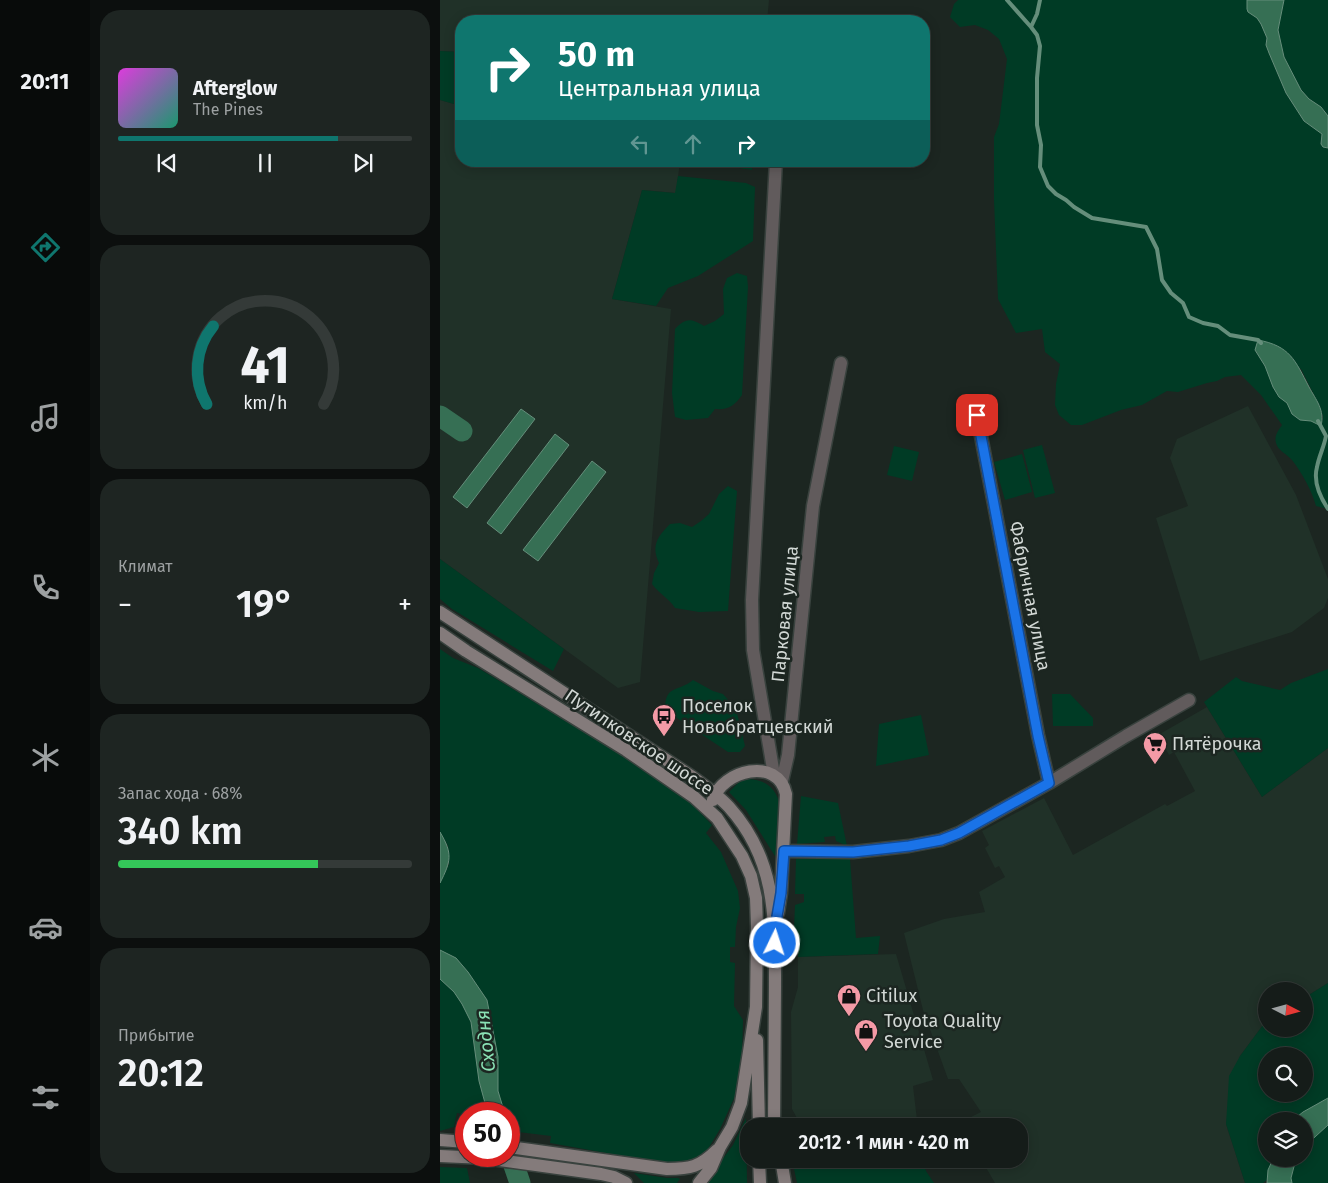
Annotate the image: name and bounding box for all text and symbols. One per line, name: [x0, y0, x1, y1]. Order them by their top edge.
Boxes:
text: 50 m: [558, 33, 635, 75]
icon: right: [475, 35, 540, 100]
text: 20:11: [21, 68, 69, 95]
text: Центральная улица: [558, 75, 761, 102]
text: Afterglow: [193, 77, 277, 100]
text: The Pines: [193, 100, 263, 119]
icon: left: [626, 130, 654, 158]
icon: ahead: [679, 130, 707, 158]
icon: right: [732, 130, 760, 158]
icon: previous: [153, 149, 181, 177]
icon: pause: [251, 149, 279, 177]
icon: next: [349, 149, 377, 177]
icon: directions: [28, 230, 63, 265]
text: 41: [240, 334, 290, 397]
text: km/h: [243, 392, 287, 414]
pin: [956, 394, 998, 436]
icon: music: [28, 400, 63, 435]
icon: arrive: [963, 401, 991, 429]
street label: Фабричная улица: [1005, 520, 1055, 672]
street label: Парковая улица: [767, 545, 803, 683]
text: Климат: [118, 557, 173, 576]
icon: phone: [28, 570, 63, 605]
text: 19°: [236, 581, 294, 627]
text: −: [118, 588, 132, 621]
text: +: [398, 588, 412, 621]
street label: Путилковское шоссе: [561, 684, 717, 800]
place label: Поселок Новобратцевский: [682, 695, 834, 738]
bus stop icon: Поселок Новобратцевский: [651, 703, 677, 737]
supermarket icon: Пятёрочка: [1142, 731, 1168, 765]
place label: Пятёрочка: [1172, 733, 1262, 755]
icon: climate: [28, 740, 63, 775]
text: Запас хода · 68%: [118, 784, 242, 803]
text: 340 km: [118, 808, 243, 854]
icon: car: [28, 910, 63, 945]
position arrow: [748, 916, 800, 968]
north arrow: [1258, 982, 1312, 1038]
map controls: [1258, 982, 1313, 1167]
shop icon: Citilux: [836, 983, 862, 1017]
place label: Citilux: [866, 985, 917, 1007]
water label: Сходня: [471, 1009, 500, 1073]
place label: Toyota Quality Service: [884, 1010, 1001, 1053]
shop icon: Toyota Quality Service: [853, 1018, 879, 1052]
text: Прибытие: [118, 1026, 194, 1045]
button: search: [1258, 1047, 1313, 1102]
text: 20:12: [118, 1050, 204, 1096]
icon: filters: [28, 1080, 63, 1115]
speed limit sign: 50: [455, 1102, 520, 1167]
button: layers: [1258, 1112, 1313, 1167]
text: 20:12 · 1 мин · 420 m: [799, 1131, 969, 1154]

